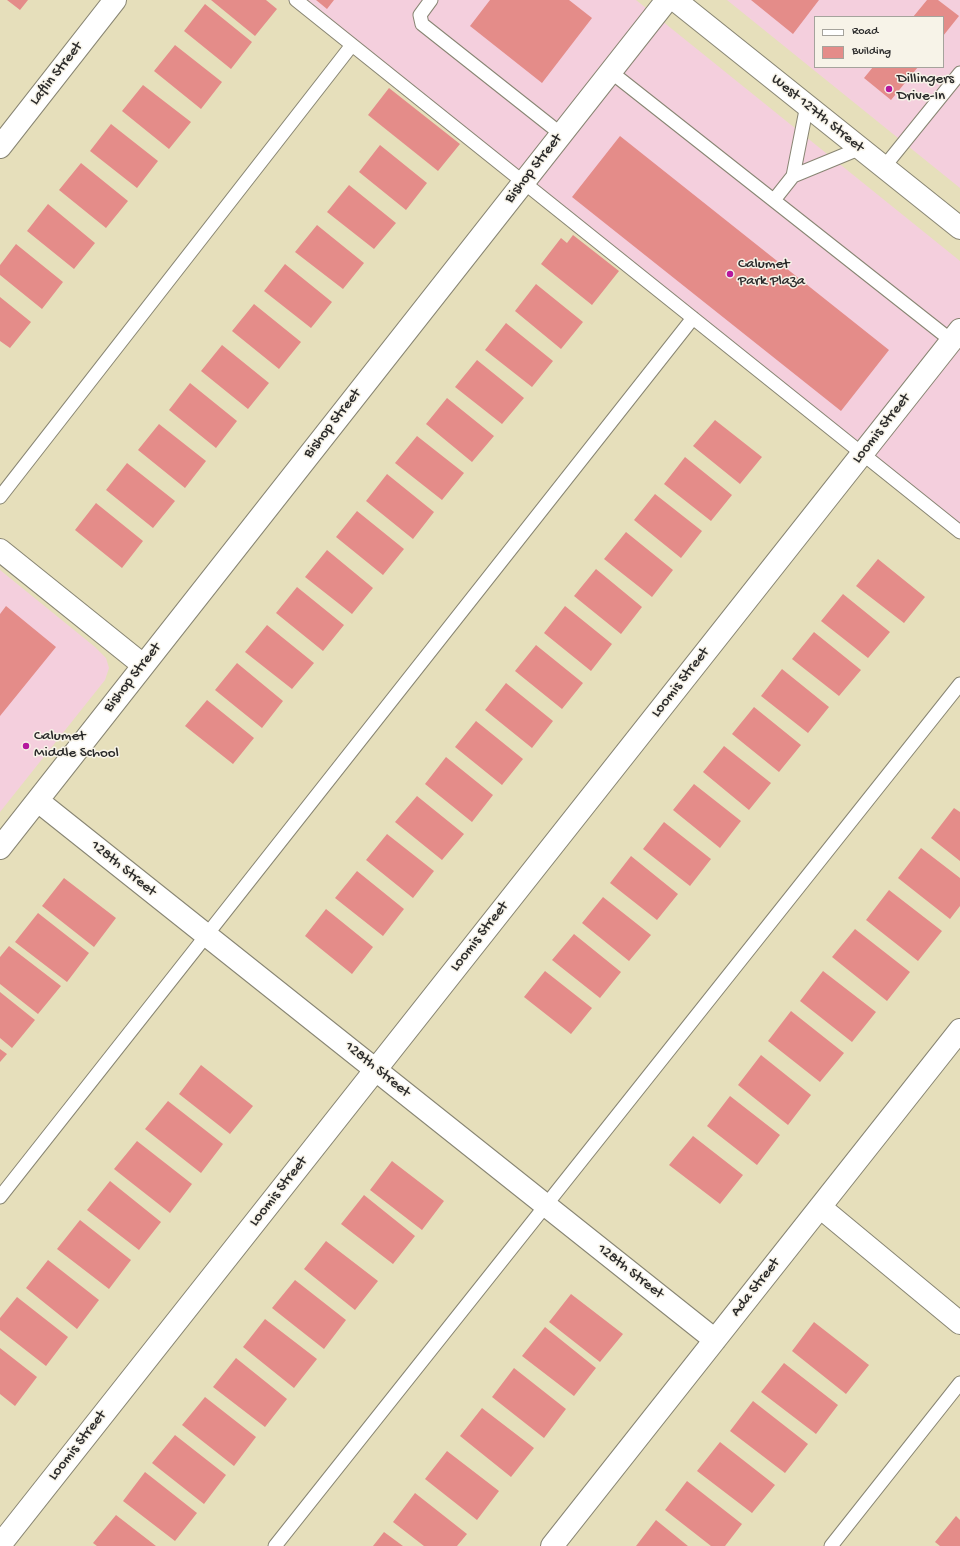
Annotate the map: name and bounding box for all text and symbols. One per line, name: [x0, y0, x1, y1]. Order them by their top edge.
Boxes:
legend: [814, 16, 944, 68]
text: Road: [852, 25, 878, 39]
street label: Laflin Street: [27, 39, 87, 109]
text: Building: [852, 45, 891, 59]
street label: West 127th Street: [767, 71, 867, 157]
place label: Dillingers Drive-In: [897, 71, 954, 106]
marker: Dillingers Drive-In: [884, 84, 894, 94]
street label: Bishop Street: [501, 131, 567, 207]
place label: Calumet Park Plaza: [738, 256, 805, 291]
marker: Calumet Park Plaza: [725, 269, 735, 279]
street label: Bishop Street: [300, 386, 366, 462]
street label: Loomis Street: [849, 390, 915, 468]
street label: Bishop Street: [100, 640, 166, 716]
street label: Loomis Street: [648, 644, 714, 722]
place label: Calumet Middle School: [34, 728, 119, 763]
marker: Calumet Middle School: [21, 741, 31, 751]
street label: 128th Street: [86, 837, 160, 901]
street label: Loomis Street: [447, 898, 513, 976]
street label: 128th Street: [340, 1038, 414, 1102]
street label: Loomis Street: [246, 1153, 312, 1231]
street label: 128th Street: [593, 1240, 667, 1304]
street label: Ada Street: [728, 1255, 784, 1321]
street label: Loomis Street: [45, 1407, 111, 1485]

